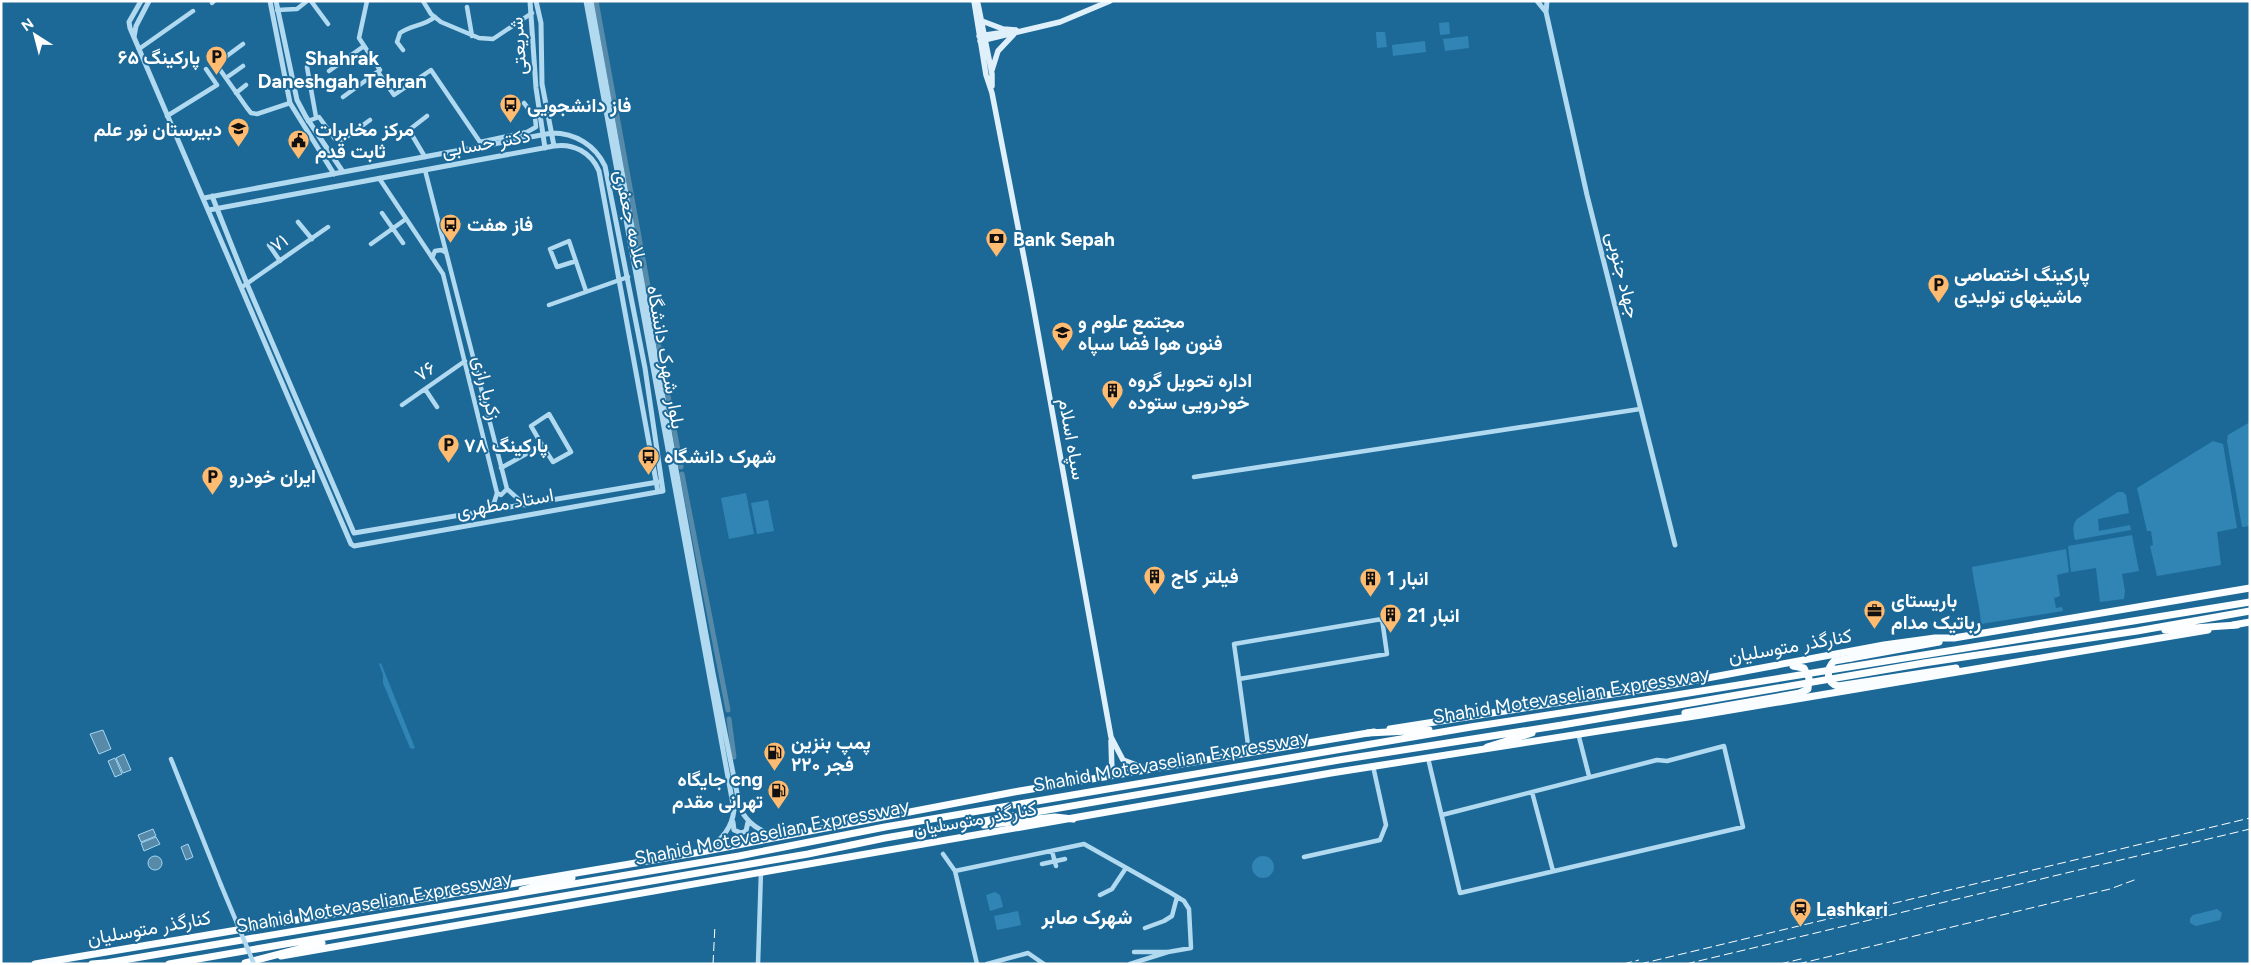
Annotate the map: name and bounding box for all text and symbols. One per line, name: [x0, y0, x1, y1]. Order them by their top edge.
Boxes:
north arrow: [10, 10, 60, 60]
text: N: [18, 15, 37, 35]
street label: شریعتی: [504, 16, 532, 76]
parking icon: پارکینگ ۶۵: [204, 45, 228, 76]
place label: پارکینگ ۶۵: [118, 46, 200, 71]
district label: Shahrak Daneshgah Tehran: [257, 46, 427, 93]
bus stop icon: فاز دانشجویی: [499, 93, 523, 124]
place label: فاز دانشجویی: [527, 94, 631, 118]
school or university icon: دبیرستان نور علم: [226, 117, 250, 148]
place label: دبیرستان نور علم: [94, 118, 222, 142]
place label: مرکز مخابرات ثابت قدم: [315, 118, 414, 164]
street label: دکتر حسابی: [440, 124, 532, 162]
public building icon: مرکز مخابرات ثابت قدم: [287, 128, 311, 159]
street label: علامه جعفری: [609, 168, 653, 270]
bus stop icon: فاز هفت: [439, 212, 463, 243]
place label: فاز هفت: [467, 213, 533, 237]
bank icon: Bank Sepah: [985, 227, 1009, 258]
place label: Bank Sepah: [1013, 228, 1115, 251]
street label: ۷۱: [266, 229, 292, 257]
street label: جهاد جنوبی: [1601, 229, 1645, 321]
place label: پارکینگ اختصاصی ماشینهای تولیدی: [1954, 263, 2090, 309]
parking icon: پارکینگ اختصاصی ماشینهای تولیدی: [1926, 273, 1950, 304]
street label: بلوار شهرک دانشگاه: [642, 283, 690, 431]
place label: مجتمع علوم و فنون هوا فضا سپاه: [1078, 310, 1223, 357]
school or university icon: مجتمع علوم و فنون هوا فضا سپاه: [1050, 320, 1074, 351]
street label: زکریا رازی: [468, 353, 506, 423]
street label: ۷۶: [410, 356, 440, 386]
place label: اداره تحویل گروه خودرویی ستوده: [1128, 369, 1252, 415]
building icon: اداره تحویل گروه خودرویی ستوده: [1100, 379, 1124, 410]
street label: سپاه اسلام: [1052, 396, 1090, 482]
parking icon: پارکینگ ۷۸: [436, 433, 460, 464]
place label: پارکینگ ۷۸: [464, 434, 548, 459]
bus stop icon: شهرک دانشگاه: [636, 444, 660, 475]
place label: شهرک دانشگاه: [664, 445, 776, 469]
parking icon: ایران خودرو: [201, 464, 225, 495]
place label: ایران خودرو: [229, 465, 316, 489]
street label: استاد مطهری: [454, 483, 556, 523]
building icon: فیلتر کاج: [1143, 564, 1167, 595]
place label: فیلتر کاج: [1171, 565, 1239, 589]
building icon: انبار 1: [1359, 566, 1383, 597]
place label: انبار 1: [1387, 567, 1429, 591]
place label: باریستای رباتیک مدام: [1891, 589, 1981, 635]
office icon: باریستای رباتیک مدام: [1863, 599, 1887, 630]
building icon: انبار 21: [1379, 603, 1403, 634]
place label: انبار 21: [1407, 604, 1460, 628]
street label: کنارگذر متوسلیان: [1726, 624, 1854, 668]
street label: Shahid Motevaselian Expressway: [1431, 662, 1711, 728]
street label: Shahid Motevaselian Expressway: [1031, 725, 1311, 797]
place label: پمپ بنزین ۲۲۰ فجر: [791, 731, 871, 777]
fuel station icon: پمپ بنزین ۲۲۰ فجر: [763, 741, 787, 772]
place label: جایگاه cng تهرانی مقدم: [672, 768, 763, 814]
fuel station icon: جایگاه cng تهرانی مقدم: [767, 778, 791, 809]
street label: Shahid Motevaselian Expressway: [633, 794, 911, 870]
street label: کنارگذر متوسلیان: [911, 797, 1039, 841]
street label: Shahid Motevaselian Expressway: [234, 866, 514, 938]
station icon: Lashkari: [1788, 897, 1812, 928]
place label: Lashkari: [1816, 898, 1888, 921]
district label: شهرک صابر: [1040, 905, 1133, 930]
street label: کنارگذر متوسلیان: [85, 906, 213, 950]

